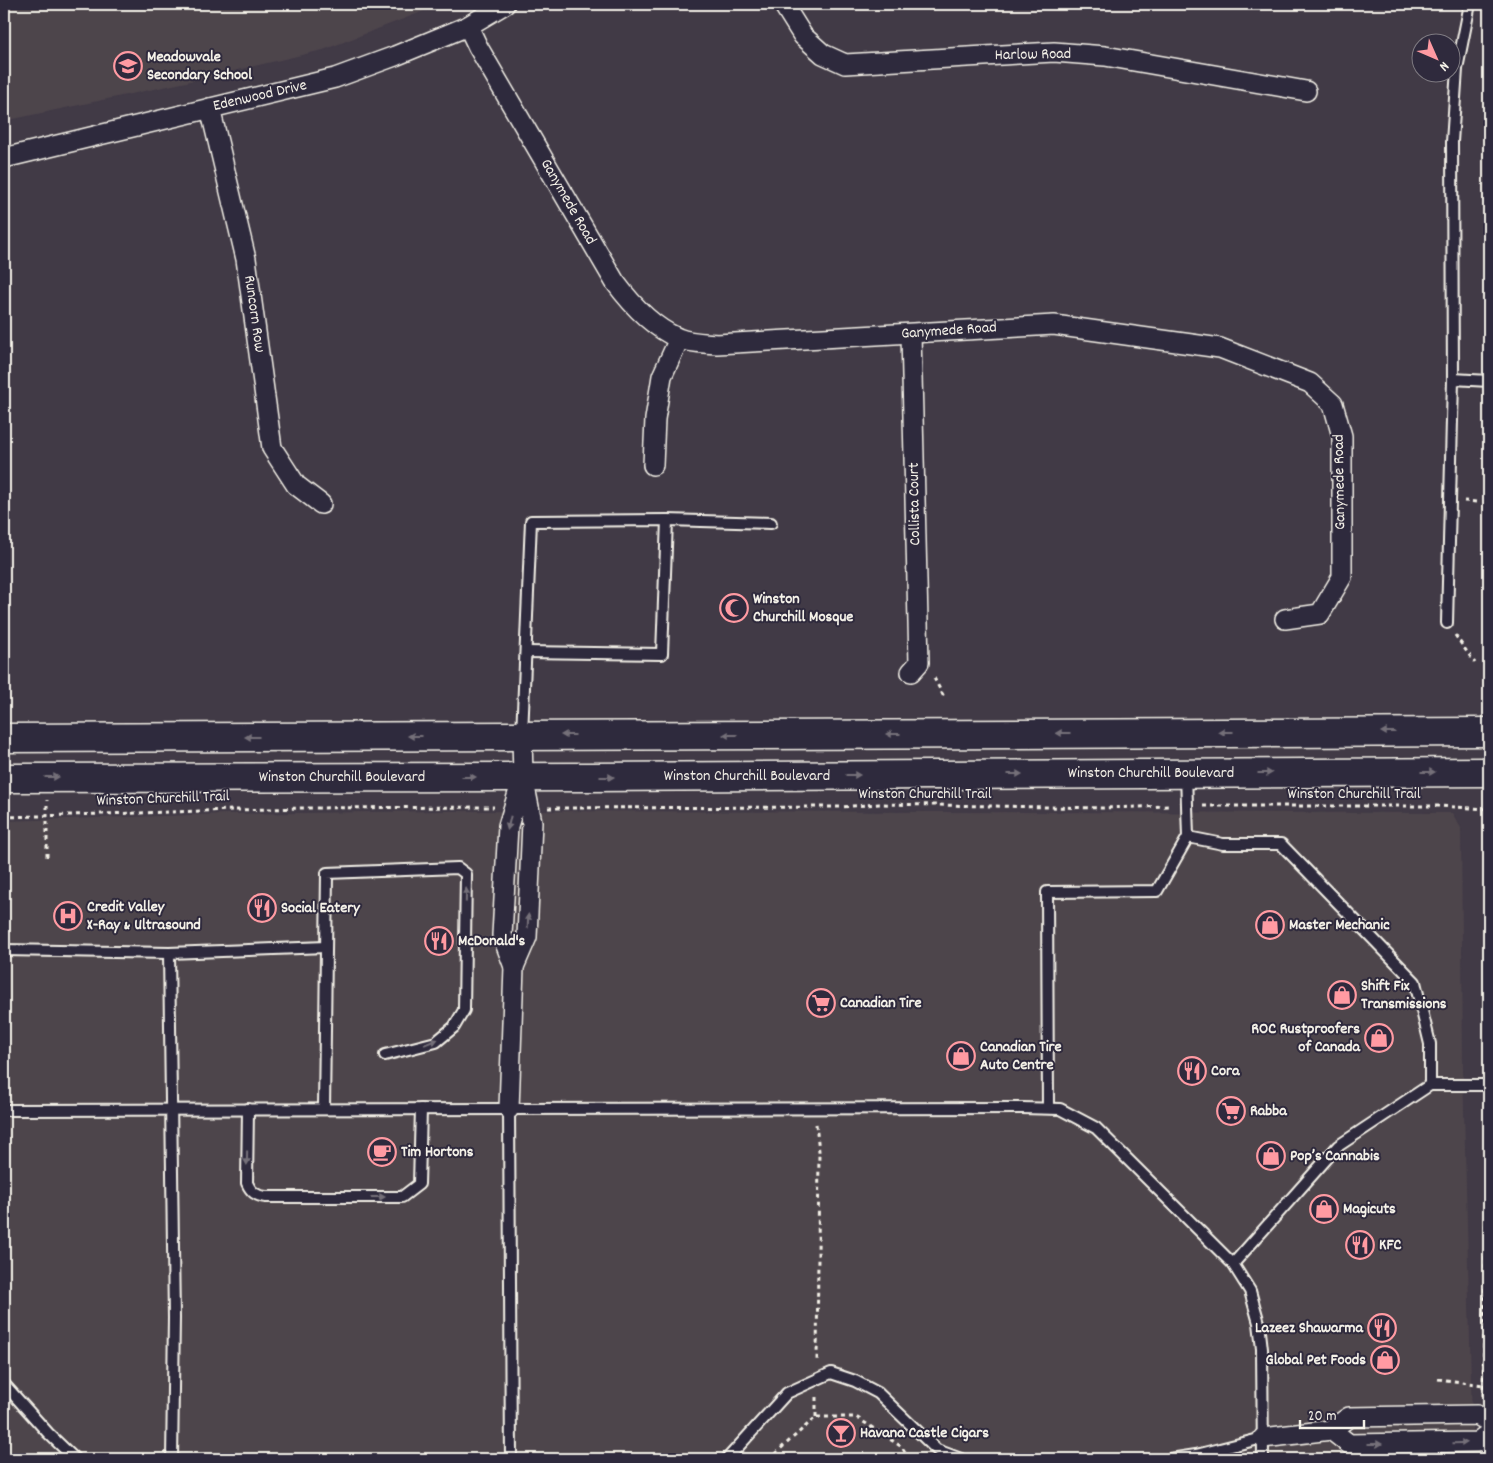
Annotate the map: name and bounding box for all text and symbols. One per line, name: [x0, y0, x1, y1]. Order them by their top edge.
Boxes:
north arrow: [1410, 32, 1460, 82]
street label: Harlow Road: [995, 43, 1071, 67]
place label: Meadowvale Secondary School: [147, 46, 252, 87]
school or university icon: Meadowvale Secondary School: [113, 51, 143, 81]
text: N: [1434, 56, 1453, 75]
street label: Edenwood Drive: [211, 74, 309, 118]
street label: Ganymede Road: [534, 155, 602, 249]
street label: Runcorn Row: [237, 274, 271, 354]
street label: Ganymede Road: [901, 316, 997, 346]
street label: Ganymede Road: [1328, 434, 1352, 530]
street label: Collista Court: [903, 462, 927, 546]
place label: Winston Churchill Mosque: [753, 588, 853, 629]
mosque icon: Winston Churchill Mosque: [719, 593, 749, 623]
one-way arrow: [1217, 728, 1233, 736]
one-way arrow: [1380, 728, 1396, 736]
one-way arrow: [1055, 729, 1071, 737]
one-way arrow: [884, 730, 900, 738]
one-way arrow: [722, 731, 738, 739]
one-way arrow: [406, 732, 422, 740]
one-way arrow: [559, 732, 575, 740]
one-way arrow: [244, 733, 260, 741]
street label: Winston Churchill Boulevard: [1068, 762, 1234, 785]
street label: Winston Churchill Boulevard: [664, 765, 830, 788]
street label: Winston Churchill Boulevard: [259, 766, 425, 789]
one-way arrow: [1420, 768, 1436, 776]
one-way arrow: [1257, 769, 1273, 777]
one-way arrow: [1007, 770, 1023, 778]
one-way arrow: [845, 771, 861, 779]
one-way arrow: [45, 773, 61, 781]
one-way arrow: [462, 773, 478, 781]
one-way arrow: [599, 773, 615, 781]
street label: Winston Churchill Trail: [859, 783, 992, 806]
street label: Winston Churchill Trail: [1288, 783, 1421, 806]
street label: Winston Churchill Trail: [96, 785, 230, 813]
one-way arrow: [505, 816, 513, 831]
one-way arrow: [462, 887, 470, 903]
restaurant icon: Social Eatery: [247, 893, 277, 923]
place label: Credit Valley X-Ray & Ultrasound: [87, 896, 201, 937]
place label: Social Eatery: [281, 897, 361, 920]
hospital icon: Credit Valley X-Ray & Ultrasound: [53, 901, 83, 931]
shop icon: Master Mechanic: [1255, 910, 1285, 940]
one-way arrow: [524, 913, 532, 929]
place label: Master Mechanic: [1289, 914, 1390, 937]
restaurant icon: McDonald's: [424, 926, 454, 956]
place label: McDonald's: [458, 930, 526, 953]
place label: Shift Fix Transmissions: [1361, 975, 1447, 1016]
shop icon: Shift Fix Transmissions: [1327, 980, 1357, 1010]
supermarket icon: Canadian Tire: [806, 988, 836, 1018]
place label: Canadian Tire: [840, 992, 922, 1015]
place label: ROC Rustproofers of Canada: [1251, 1018, 1361, 1059]
shop icon: ROC Rustproofers of Canada: [1364, 1023, 1394, 1053]
place label: Canadian Tire Auto Centre: [980, 1036, 1062, 1077]
one-way arrow: [424, 1038, 439, 1047]
shop icon: Canadian Tire Auto Centre: [946, 1041, 976, 1071]
restaurant icon: Cora: [1177, 1056, 1207, 1086]
place label: Cora: [1211, 1060, 1241, 1083]
supermarket icon: Rabba: [1216, 1096, 1246, 1126]
place label: Rabba: [1250, 1100, 1288, 1123]
cafe icon: Tim Hortons: [367, 1137, 397, 1167]
place label: Tim Hortons: [401, 1141, 474, 1164]
shop icon: Pop’s Cannabis: [1256, 1141, 1286, 1171]
place label: Pop’s Cannabis: [1290, 1145, 1380, 1168]
one-way arrow: [243, 1150, 251, 1166]
one-way arrow: [370, 1193, 386, 1201]
shop icon: Magicuts: [1309, 1194, 1339, 1224]
place label: Magicuts: [1343, 1198, 1396, 1221]
restaurant icon: KFC: [1345, 1230, 1375, 1260]
place label: KFC: [1379, 1234, 1402, 1257]
restaurant icon: Lazeez Shawarma: [1367, 1313, 1397, 1343]
place label: Lazeez Shawarma: [1255, 1317, 1364, 1340]
shop icon: Global Pet Foods: [1370, 1345, 1400, 1375]
place label: Global Pet Foods: [1266, 1349, 1366, 1372]
scale bar: [1300, 1398, 1364, 1430]
text: 20 m: [1308, 1406, 1336, 1428]
bar icon: Havana Castle Cigars: [826, 1418, 856, 1448]
place label: Havana Castle Cigars: [860, 1422, 989, 1445]
one-way arrow: [1452, 1438, 1468, 1446]
one-way arrow: [1367, 1440, 1383, 1448]

